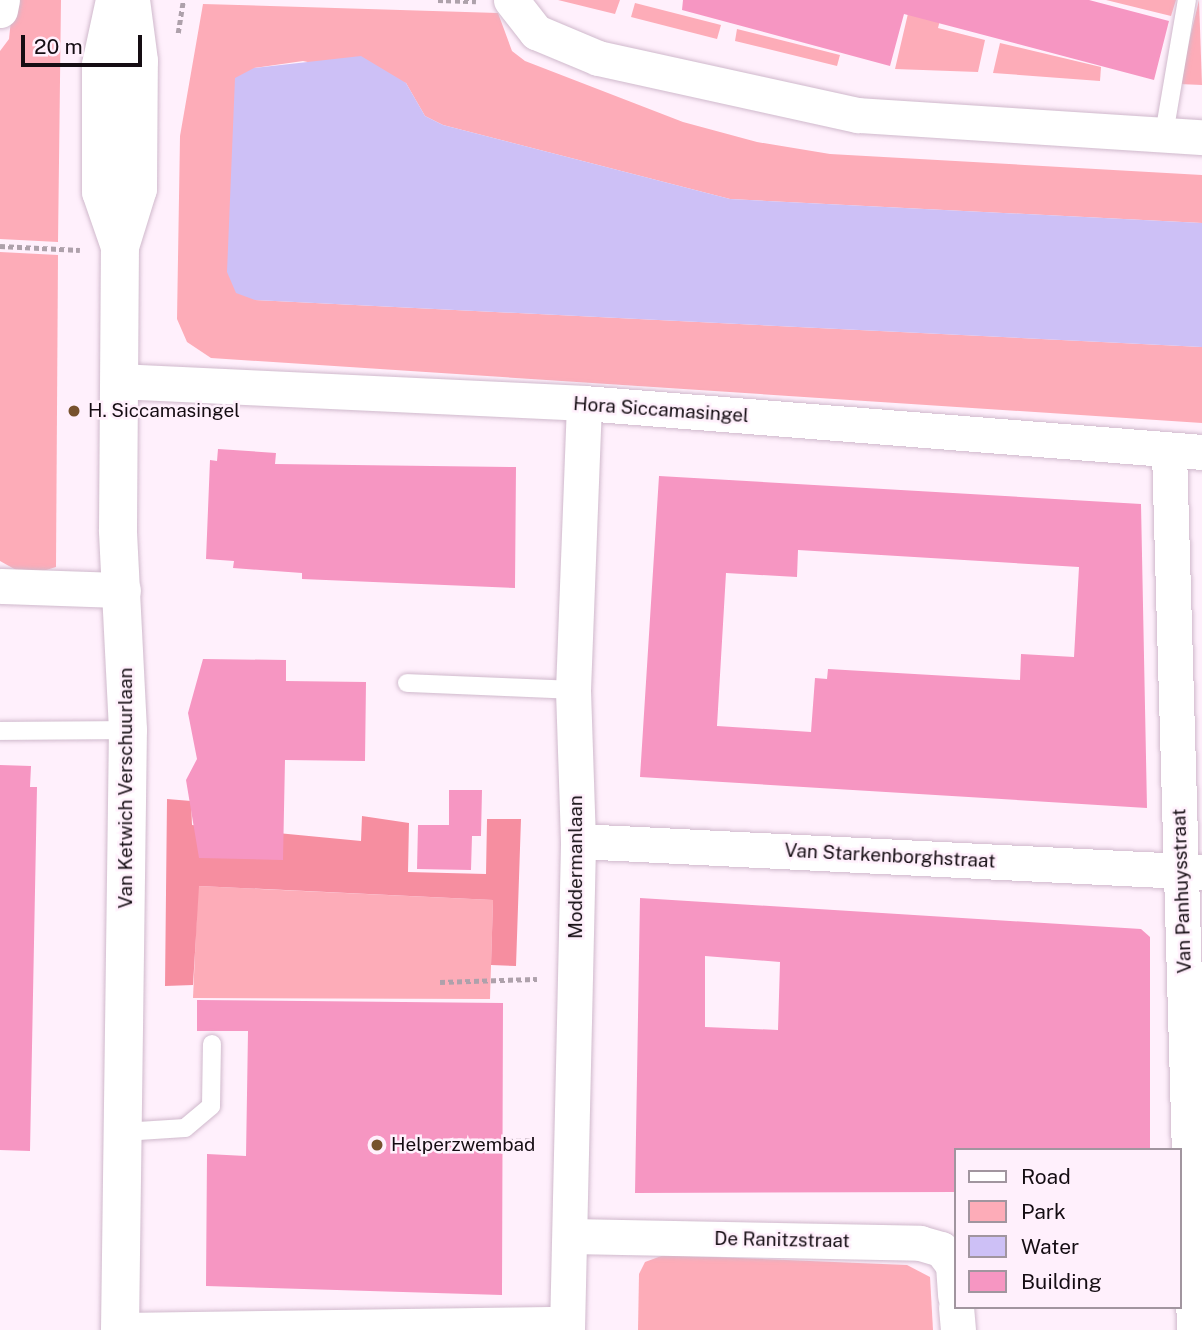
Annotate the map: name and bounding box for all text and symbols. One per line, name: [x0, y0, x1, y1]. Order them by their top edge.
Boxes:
scale bar: [24, 21, 145, 65]
text: 20 m: [34, 34, 83, 59]
street label: Hora Siccamasingel: [572, 392, 750, 428]
place label: H. Siccamasingel: [88, 400, 240, 422]
marker: H. Siccamasingel: [66, 403, 82, 419]
street label: Van Ketwich Verschuurlaan: [115, 667, 137, 909]
street label: Moddermanlaan: [565, 795, 587, 939]
street label: Van Panhuysstraat: [1168, 808, 1196, 974]
street label: Van Starkenborghstraat: [784, 839, 996, 873]
place label: Helperzwembad: [391, 1134, 535, 1156]
marker: Helperzwembad: [369, 1137, 385, 1153]
legend: [954, 1148, 1181, 1309]
text: Road: [1021, 1164, 1071, 1189]
text: Park: [1021, 1199, 1066, 1224]
street label: De Ranitzstraat: [714, 1227, 850, 1253]
text: Water: [1021, 1234, 1079, 1259]
text: Building: [1021, 1269, 1102, 1294]

